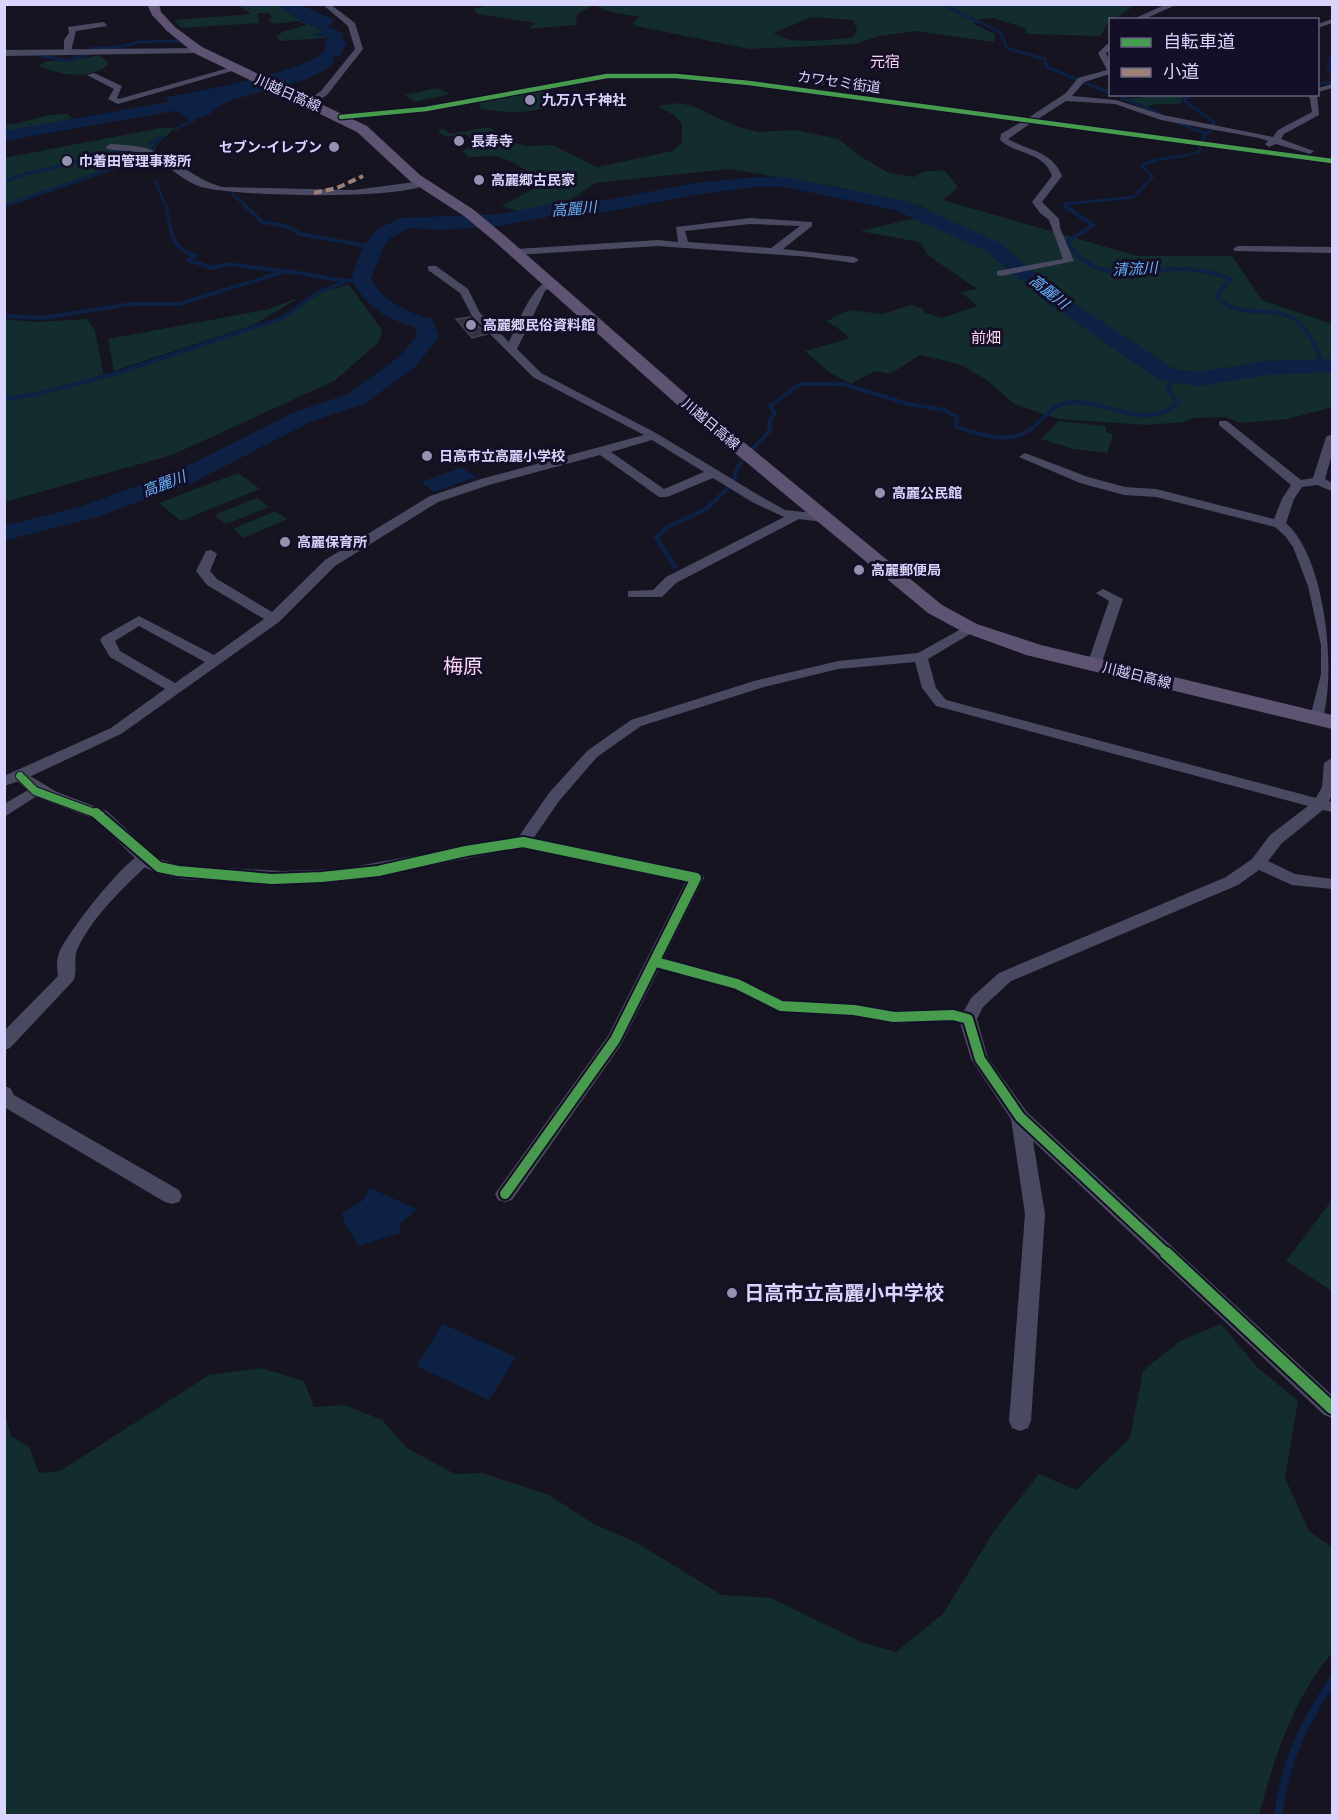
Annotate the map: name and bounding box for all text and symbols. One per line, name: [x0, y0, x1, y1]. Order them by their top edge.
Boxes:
legend: [1109, 18, 1319, 96]
text: 自転車道: [1163, 31, 1235, 52]
district label: 元宿: [870, 53, 900, 71]
text: 小道: [1163, 61, 1199, 82]
street label: カワセミ街道: [796, 68, 882, 96]
street label: 川越日高線: [253, 71, 323, 115]
place label: 九万八千神社: [542, 92, 626, 108]
marker: 九万八千神社: [523, 93, 537, 107]
place label: 長寿寺: [471, 133, 513, 149]
marker: 長寿寺: [452, 134, 466, 148]
place label: セブン-イレブン: [219, 139, 322, 155]
marker: セブン-イレブン: [327, 140, 341, 154]
place label: 巾着田管理事務所: [79, 153, 191, 169]
marker: 巾着田管理事務所: [60, 154, 74, 168]
place label: 高麗郷古民家: [491, 172, 575, 188]
marker: 高麗郷古民家: [472, 173, 486, 187]
water label: 高麗川: [551, 198, 599, 220]
water label: 清流川: [1112, 259, 1160, 279]
water label: 高麗川: [1026, 271, 1074, 314]
place label: 高麗郷民俗資料館: [483, 317, 595, 333]
marker: 高麗郷民俗資料館: [464, 318, 478, 332]
district label: 前畑: [971, 329, 1001, 347]
street label: 川越日高線: [679, 395, 743, 453]
place label: 日高市立高麗小学校: [439, 448, 565, 464]
marker: 日高市立高麗小学校: [420, 449, 434, 463]
water label: 高麗川: [140, 467, 190, 500]
place label: 高麗公民館: [892, 485, 962, 501]
marker: 高麗公民館: [873, 486, 887, 500]
place label: 高麗保育所: [297, 534, 367, 550]
marker: 高麗保育所: [278, 535, 292, 549]
place label: 高麗郵便局: [871, 562, 941, 578]
marker: 高麗郵便局: [852, 563, 866, 577]
district label: 梅原: [443, 654, 483, 678]
street label: 川越日高線: [1101, 659, 1173, 691]
place label: 日高市立高麗小中学校: [744, 1281, 944, 1305]
marker: 日高市立高麗小中学校: [725, 1286, 739, 1300]

